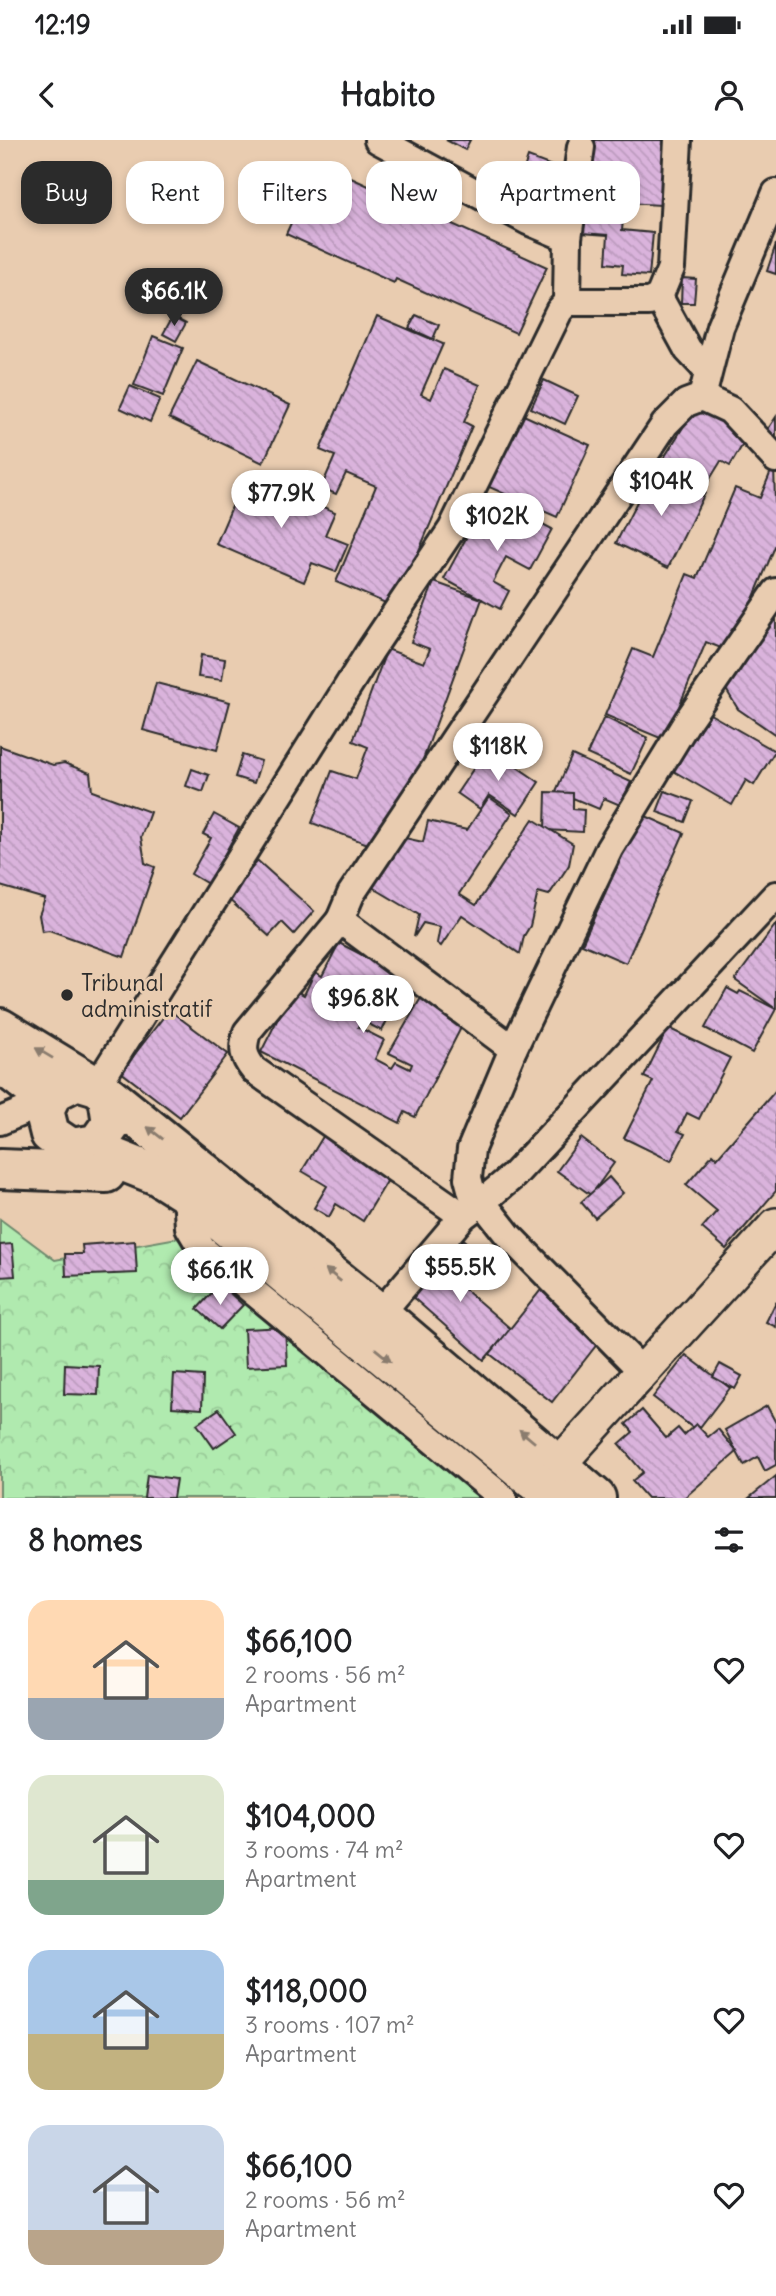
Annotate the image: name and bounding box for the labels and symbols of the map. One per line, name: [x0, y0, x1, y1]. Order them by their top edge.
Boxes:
pin: $66.1K: [117, 268, 231, 328]
pin: $104K: [612, 458, 710, 518]
pin: $77.9K: [224, 470, 338, 530]
pin: $102K: [448, 494, 546, 553]
pin: $118K: [449, 724, 547, 783]
place label: Tribunal administratif: [81, 968, 213, 1023]
pin: $96.8K: [306, 976, 420, 1035]
marker: Tribunal administratif: [59, 987, 75, 1003]
one-way arrow: [35, 1047, 54, 1060]
one-way arrow: [146, 1127, 164, 1141]
pin: $55.5K: [403, 1244, 517, 1304]
pin: $66.1K: [163, 1248, 277, 1307]
one-way arrow: [325, 1268, 342, 1283]
one-way arrow: [373, 1347, 391, 1362]
one-way arrow: [518, 1429, 535, 1444]

